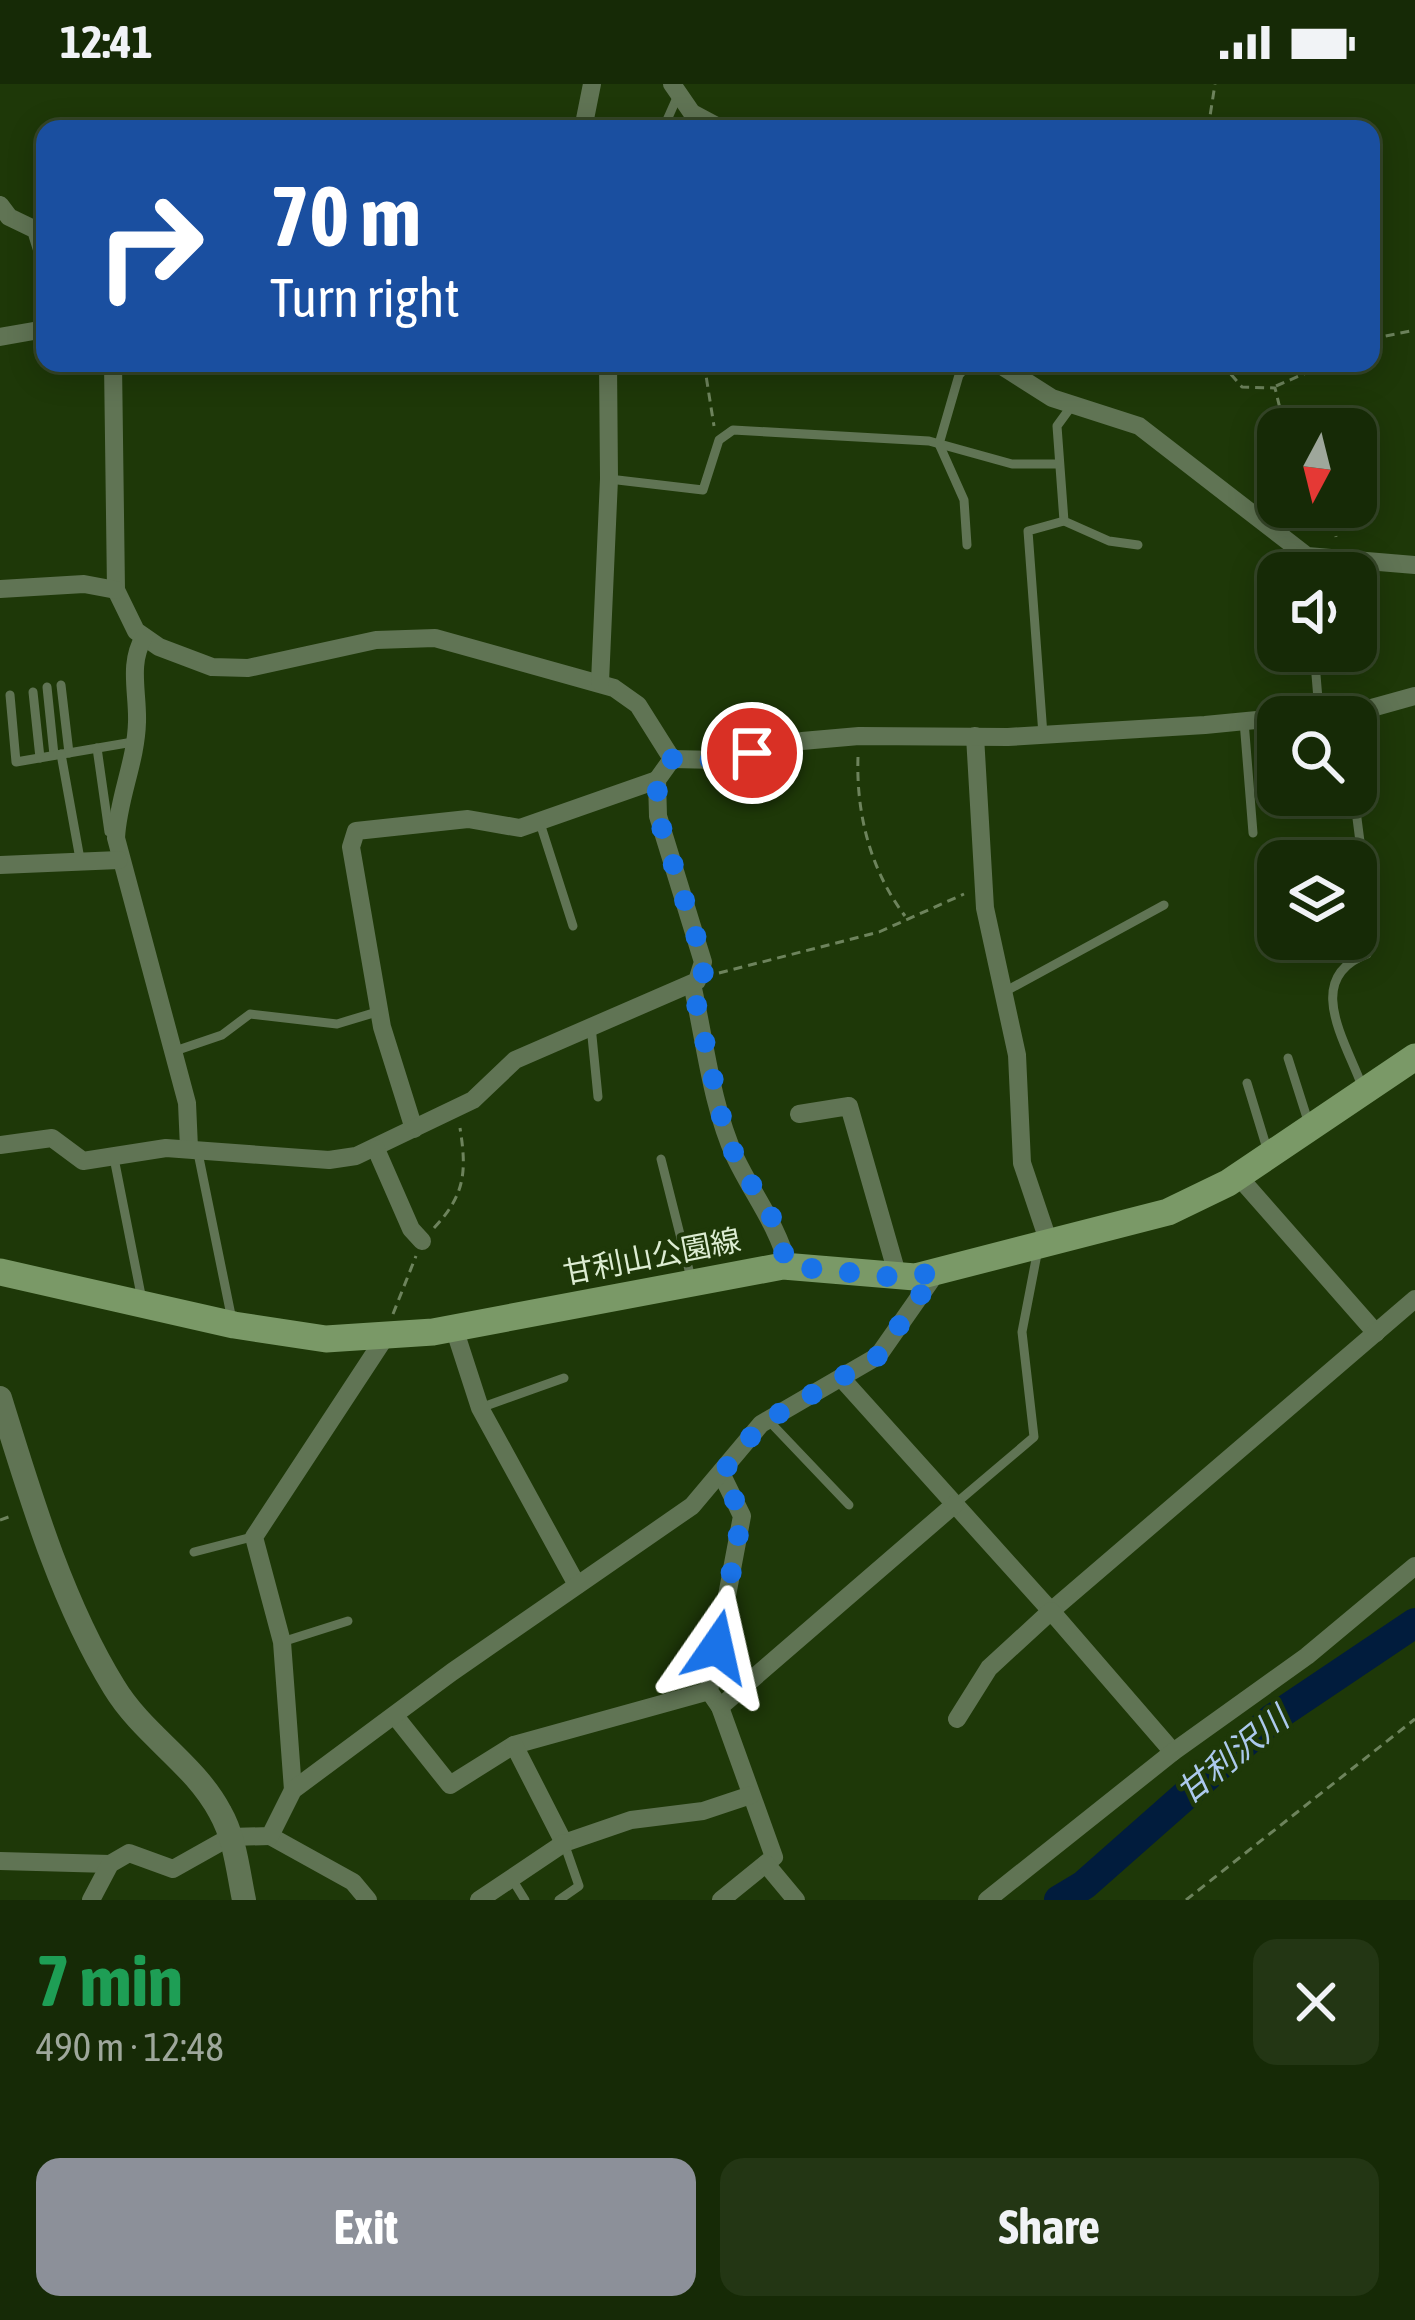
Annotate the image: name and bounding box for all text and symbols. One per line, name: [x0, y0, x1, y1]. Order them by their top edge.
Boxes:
text: 12:41: [60, 16, 153, 68]
icon: right: [72, 168, 228, 324]
text: 70 m: [270, 168, 421, 264]
text: Turn right: [270, 267, 460, 328]
north arrow: [1257, 408, 1377, 528]
map controls: [1257, 408, 1377, 960]
button: sound: [1257, 552, 1377, 672]
button: search: [1257, 696, 1377, 816]
pin: [701, 702, 803, 804]
icon: arrive: [719, 720, 785, 786]
button: layers: [1257, 840, 1377, 960]
street label: 甘利山公園線: [560, 1222, 743, 1290]
position arrow: [654, 1584, 780, 1710]
water label: 甘利沢川: [1169, 1697, 1298, 1811]
text: 7 min: [36, 1939, 183, 2021]
button: close: [1253, 1939, 1379, 2065]
text: 490 m · 12:48: [36, 2025, 224, 2069]
button: Exit: [36, 2158, 696, 2296]
button: Share: [720, 2158, 1379, 2296]

